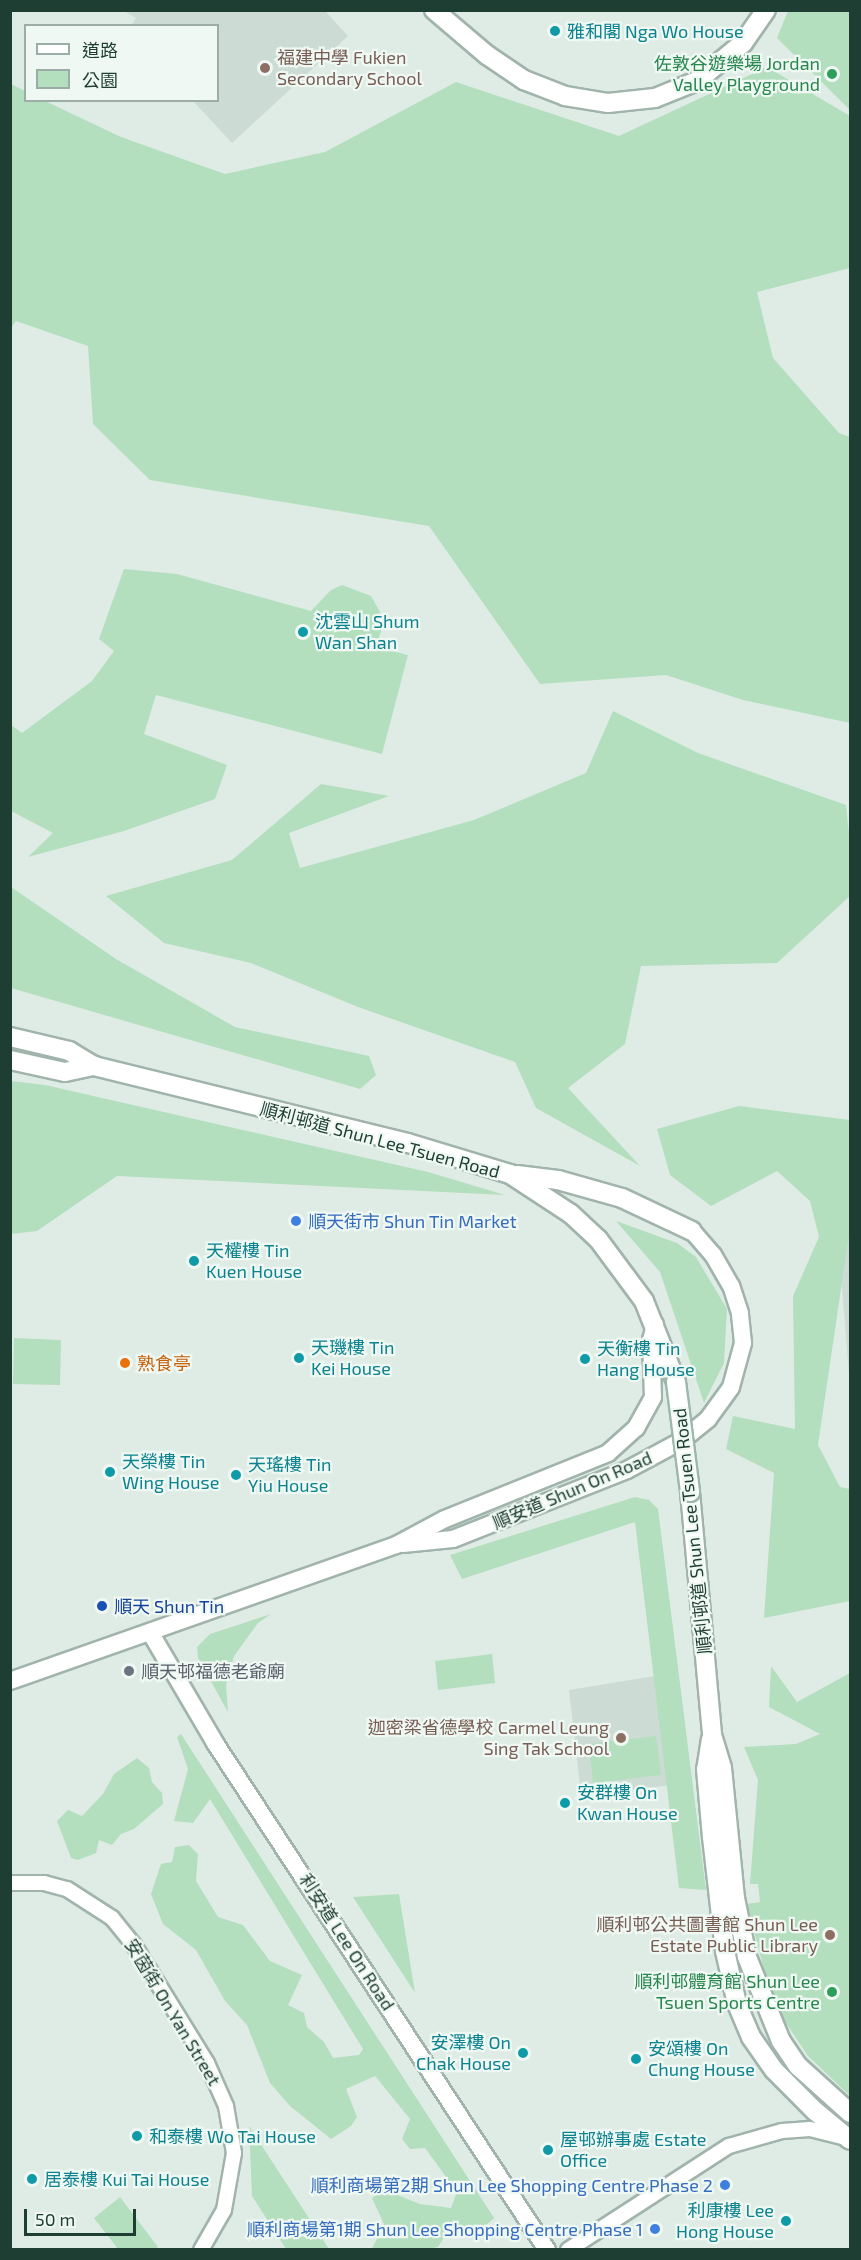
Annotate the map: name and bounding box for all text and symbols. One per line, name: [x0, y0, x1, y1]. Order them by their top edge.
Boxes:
place label: 雅和閣 Nga Wo House: [567, 20, 744, 42]
legend: [24, 24, 219, 102]
marker: 雅和閣 Nga Wo House: [548, 24, 562, 38]
text: 道路: [82, 39, 118, 61]
place label: 福建中學 Fukien Secondary School: [277, 47, 422, 90]
place label: 佐敦谷遊樂場 Jordan Valley Playground: [654, 53, 820, 96]
marker: 福建中學 Fukien Secondary School: [258, 61, 272, 75]
marker: 佐敦谷遊樂場 Jordan Valley Playground: [825, 67, 839, 81]
text: 公園: [82, 69, 118, 91]
place label: 沈雲山 Shum Wan Shan: [315, 611, 420, 654]
marker: 沈雲山 Shum Wan Shan: [296, 625, 310, 639]
street label: 順利邨道 Shun Lee Tsuen Road: [258, 1098, 502, 1182]
place label: 順天街市 Shun Tin Market: [308, 1210, 517, 1232]
marker: 順天街市 Shun Tin Market: [289, 1214, 303, 1228]
place label: 天權樓 Tin Kuen House: [206, 1240, 302, 1282]
marker: 天權樓 Tin Kuen House: [187, 1254, 201, 1268]
place label: 天璣樓 Tin Kei House: [311, 1337, 394, 1380]
place label: 天衡樓 Tin Hang House: [597, 1338, 695, 1380]
marker: 天璣樓 Tin Kei House: [292, 1351, 306, 1365]
place label: 熟食亭: [137, 1352, 191, 1374]
marker: 天衡樓 Tin Hang House: [578, 1352, 592, 1366]
marker: 熟食亭: [118, 1356, 132, 1370]
street label: 順利邨道 Shun Lee Tsuen Road: [668, 1407, 716, 1655]
street label: 順安道 Shun On Road: [489, 1447, 655, 1533]
place label: 天榮樓 Tin Wing House: [122, 1451, 219, 1494]
place label: 天瑤樓 Tin Yiu House: [248, 1454, 331, 1496]
marker: 天榮樓 Tin Wing House: [103, 1465, 117, 1479]
marker: 天瑤樓 Tin Yiu House: [229, 1468, 243, 1482]
place label: 順天 Shun Tin: [114, 1595, 225, 1617]
marker: 順天 Shun Tin: [95, 1599, 109, 1613]
place label: 順天邨福德老爺廟: [141, 1660, 285, 1682]
marker: 順天邨福德老爺廟: [122, 1664, 136, 1678]
place label: 迦密梁省德學校 Carmel Leung Sing Tak School: [367, 1717, 609, 1760]
marker: 迦密梁省德學校 Carmel Leung Sing Tak School: [614, 1731, 628, 1745]
place label: 安群樓 On Kwan House: [577, 1782, 678, 1824]
marker: 安群樓 On Kwan House: [558, 1796, 572, 1810]
street label: 利安道 Lee On Road: [295, 1870, 399, 2014]
place label: 順利邨公共圖書館 Shun Lee Estate Public Library: [596, 1914, 818, 1956]
marker: 順利邨公共圖書館 Shun Lee Estate Public Library: [823, 1928, 837, 1942]
street label: 安茵街 On Yan Street: [120, 1934, 226, 2090]
place label: 順利邨體育館 Shun Lee Tsuen Sports Centre: [634, 1971, 820, 2014]
marker: 順利邨體育館 Shun Lee Tsuen Sports Centre: [825, 1985, 839, 1999]
place label: 安澤樓 On Chak House: [416, 2032, 511, 2074]
place label: 安頌樓 On Chung House: [648, 2038, 755, 2080]
marker: 安澤樓 On Chak House: [516, 2046, 530, 2060]
marker: 安頌樓 On Chung House: [629, 2052, 643, 2066]
place label: 和泰樓 Wo Tai House: [149, 2125, 316, 2147]
marker: 和泰樓 Wo Tai House: [130, 2129, 144, 2143]
place label: 屋邨辦事處 Estate Office: [560, 2129, 707, 2172]
marker: 屋邨辦事處 Estate Office: [541, 2143, 555, 2157]
place label: 居泰樓 Kui Tai House: [44, 2168, 210, 2190]
marker: 居泰樓 Kui Tai House: [25, 2172, 39, 2186]
place label: 順利商場第2期 Shun Lee Shopping Centre Phase 2: [311, 2174, 713, 2196]
marker: 順利商場第2期 Shun Lee Shopping Centre Phase 2: [718, 2178, 732, 2192]
scale bar: [27, 2197, 140, 2235]
place label: 利康樓 Lee Hong House: [676, 2200, 774, 2242]
text: 50 m: [35, 2208, 75, 2230]
marker: 利康樓 Lee Hong House: [779, 2214, 793, 2228]
place label: 順利商場第1期 Shun Lee Shopping Centre Phase 1: [246, 2218, 643, 2240]
marker: 順利商場第1期 Shun Lee Shopping Centre Phase 1: [648, 2222, 662, 2236]

